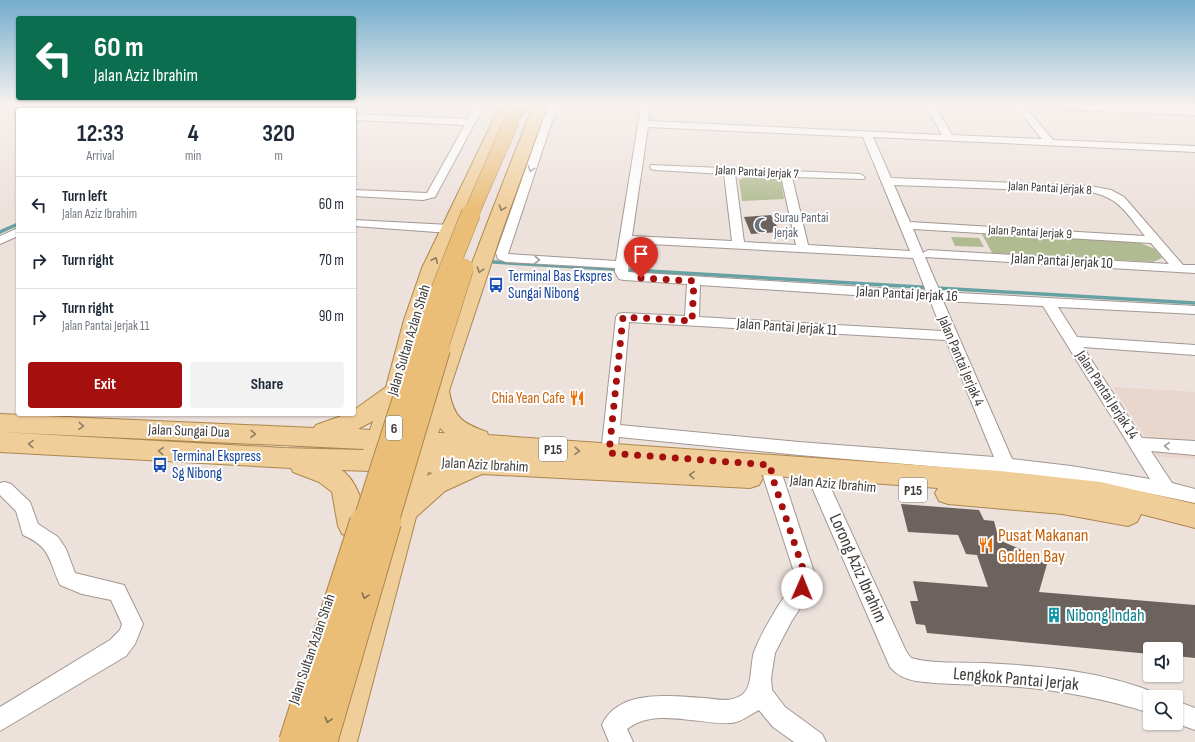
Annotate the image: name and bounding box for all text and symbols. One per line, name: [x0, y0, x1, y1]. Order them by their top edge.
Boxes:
text: 60 m: [94, 31, 143, 64]
icon: left: [28, 32, 80, 84]
text: Jalan Aziz Ibrahim: [94, 65, 198, 86]
text: 12:33: [77, 119, 124, 148]
text: 4: [188, 119, 199, 148]
text: 320: [262, 119, 295, 148]
text: Arrival: [87, 148, 114, 164]
text: min: [185, 148, 201, 164]
text: m: [274, 148, 283, 164]
street label: Jalan Pantai Jerjak 7: [714, 162, 800, 182]
one-way arrow: [527, 166, 536, 173]
street label: Jalan Pantai Jerjak 8: [1007, 178, 1093, 198]
text: Turn left: [62, 187, 107, 206]
icon: left: [28, 194, 50, 216]
text: 60 m: [319, 195, 344, 214]
one-way arrow: [498, 205, 506, 212]
text: Jalan Aziz Ibrahim: [62, 206, 137, 222]
place label: Surau Pantai Jerjak: [773, 210, 828, 241]
mosque icon: Surau Pantai Jerjak: [753, 216, 771, 234]
street label: Jalan Pantai Jerjak 9: [987, 222, 1073, 242]
pin: [624, 237, 658, 278]
icon: arrive: [630, 243, 652, 265]
street label: Jalan Pantai Jerjak 10: [1010, 249, 1113, 273]
icon: right: [28, 250, 50, 272]
text: Turn right: [62, 251, 114, 270]
text: 70 m: [319, 251, 344, 270]
one-way arrow: [534, 256, 540, 264]
one-way arrow: [430, 257, 438, 265]
one-way arrow: [476, 266, 485, 273]
place label: Terminal Bas Ekspres Sungai Nibong: [508, 267, 612, 303]
bus stop icon: Terminal Bas Ekspres Sungai Nibong: [487, 276, 505, 294]
street label: Jalan Sultan Azlan Shah: [383, 282, 435, 399]
street label: Jalan Pantai Jerjak 16: [855, 282, 958, 306]
text: Turn right: [62, 299, 114, 318]
icon: right: [28, 306, 50, 328]
text: 90 m: [319, 307, 344, 326]
street label: Jalan Pantai Jerjak 4: [933, 312, 989, 409]
street label: Jalan Pantai Jerjak 11: [735, 314, 839, 340]
text: Jalan Pantai Jerjak 11: [62, 318, 149, 334]
street label: Jalan Pantai Jerjak 14: [1071, 346, 1143, 443]
button: Exit: [28, 362, 182, 408]
button: Share: [190, 362, 344, 408]
place label: Chia Yean Cafe: [491, 389, 565, 408]
restaurant icon: Chia Yean Cafe: [568, 389, 586, 407]
road number: 6: [386, 416, 402, 440]
street label: Jalan Sungai Dua: [147, 420, 230, 442]
one-way arrow: [78, 422, 84, 431]
one-way arrow: [250, 430, 256, 438]
road number: P15: [539, 437, 567, 461]
one-way arrow: [28, 439, 34, 448]
one-way arrow: [1164, 442, 1170, 451]
one-way arrow: [574, 446, 580, 455]
one-way arrow: [158, 447, 164, 456]
place label: Terminal Ekspress Sg Nibong: [172, 447, 261, 483]
street label: Jalan Aziz Ibrahim: [440, 453, 529, 477]
bus stop icon: Terminal Ekspress Sg Nibong: [151, 456, 169, 474]
one-way arrow: [689, 471, 695, 480]
street label: Jalan Aziz Ibrahim: [788, 471, 877, 497]
road number: P15: [899, 478, 927, 502]
street label: Lorong Aziz Ibrahim: [825, 510, 891, 626]
place label: Pusat Makanan Golden Bay: [998, 525, 1089, 567]
restaurant icon: Pusat Makanan Golden Bay: [977, 536, 995, 554]
position arrow: [781, 567, 823, 609]
street label: Jalan Sultan Azlan Shah: [284, 591, 340, 707]
one-way arrow: [361, 592, 370, 599]
place label: Nibong Indah: [1066, 605, 1145, 626]
building icon: Nibong Indah: [1045, 606, 1063, 624]
map controls: [1143, 642, 1183, 730]
button: sound: [1143, 642, 1183, 682]
street label: Lengkok Pantai Jerjak: [952, 663, 1080, 695]
button: search: [1143, 690, 1183, 730]
one-way arrow: [324, 717, 333, 724]

